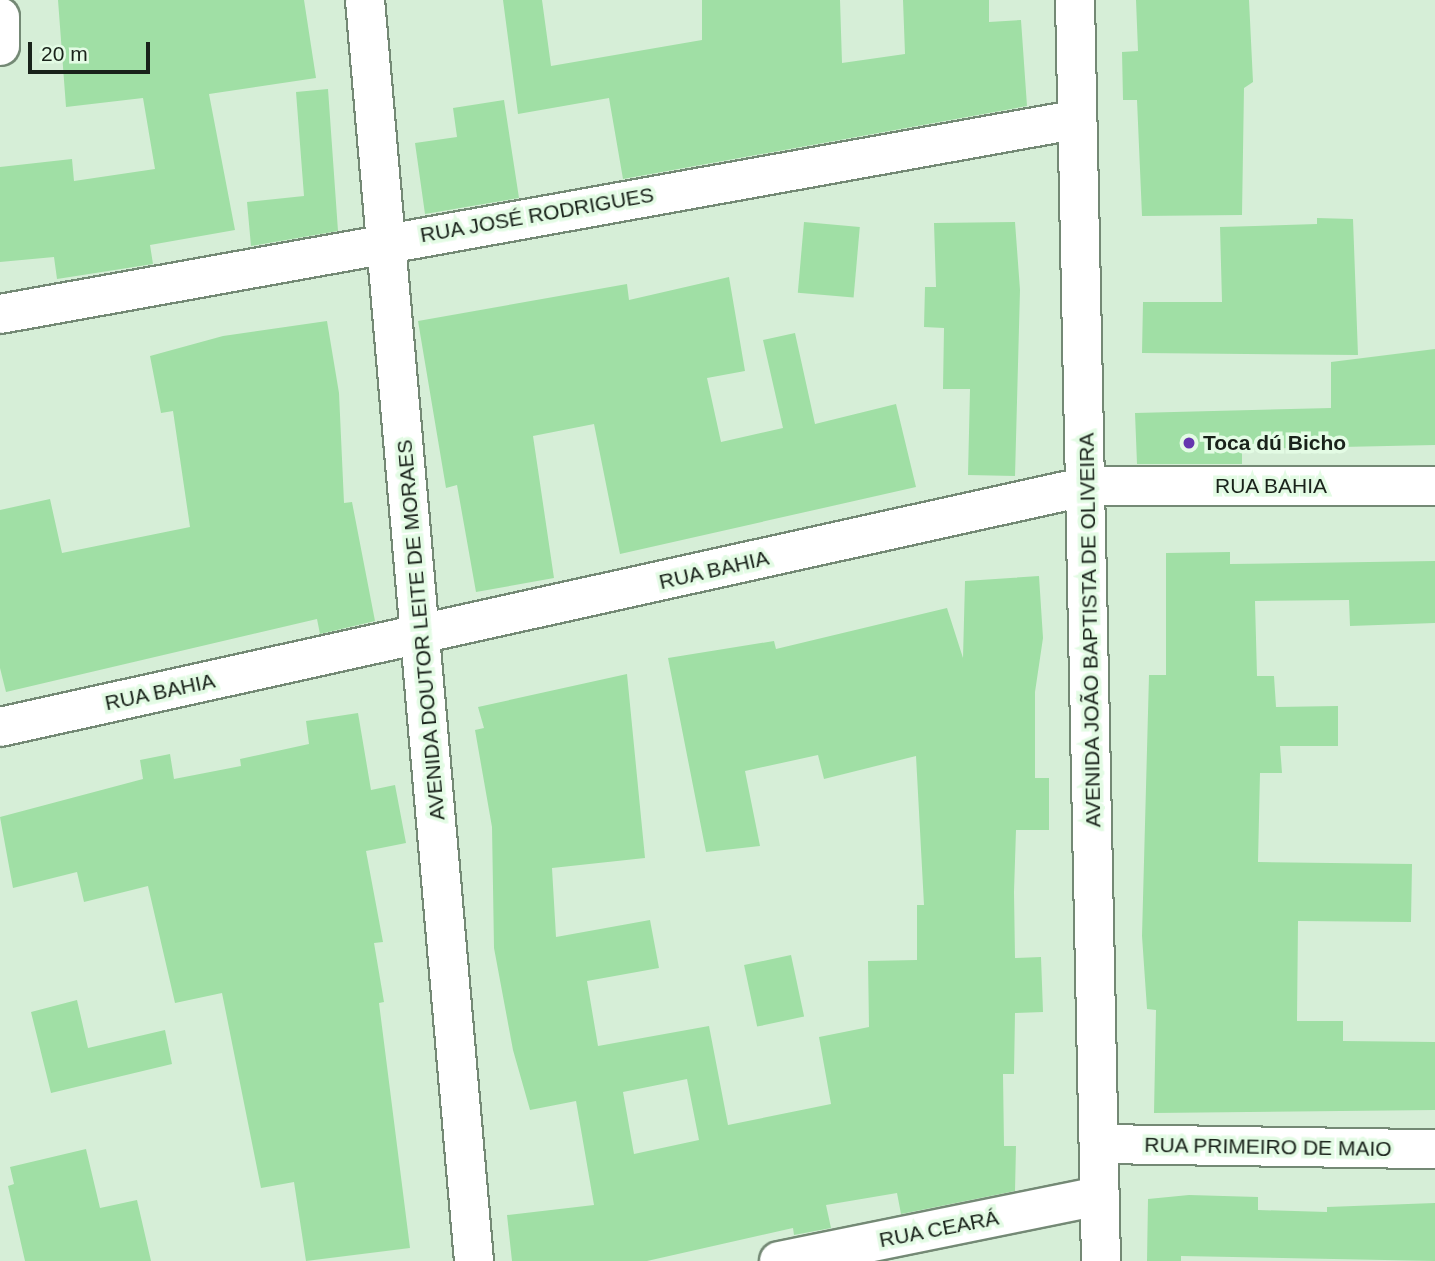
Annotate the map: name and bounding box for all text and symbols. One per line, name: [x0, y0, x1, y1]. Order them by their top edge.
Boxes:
scale bar: [32, 28, 154, 72]
text: 20 m: [41, 42, 88, 65]
street label: RUA JOSÉ RODRIGUES: [418, 182, 656, 248]
place label: Toca dú Bicho: [1203, 430, 1346, 456]
street label: AVENIDA JOÃO BAPTISTA DE OLIVEIRA: [1074, 431, 1106, 829]
marker: Toca dú Bicho: [1181, 435, 1197, 451]
street label: AVENIDA DOUTOR LEITE DE MORAES: [392, 438, 450, 822]
street label: RUA BAHIA: [1214, 473, 1328, 499]
street label: RUA BAHIA: [656, 545, 772, 595]
street label: RUA BAHIA: [102, 668, 218, 716]
street label: RUA PRIMEIRO DE MAIO: [1144, 1132, 1392, 1162]
street label: RUA CEARÁ: [876, 1205, 1002, 1253]

